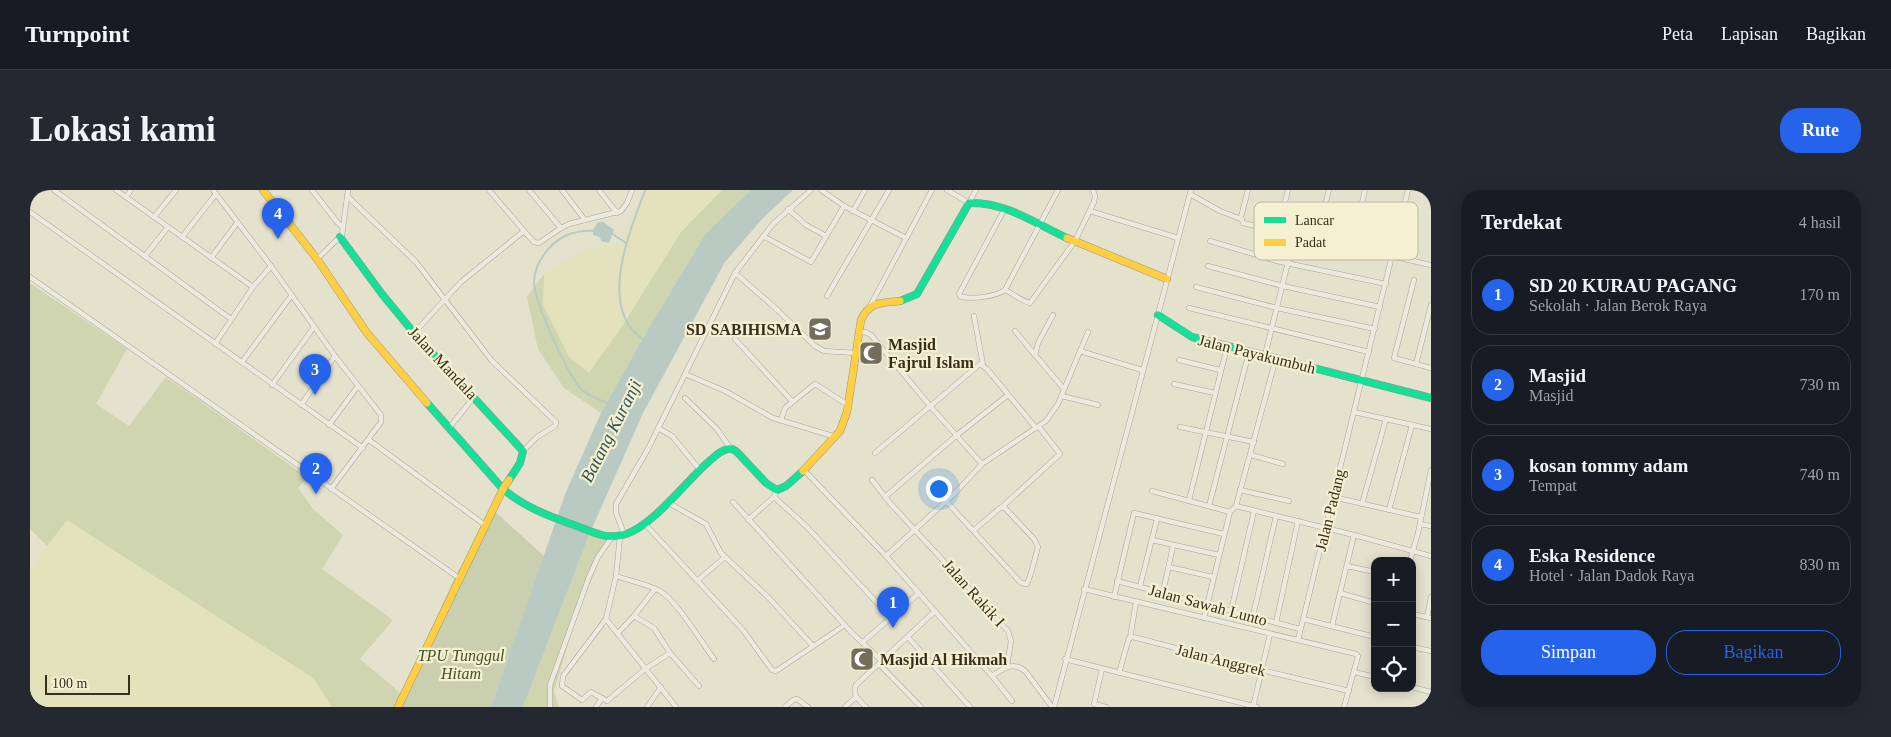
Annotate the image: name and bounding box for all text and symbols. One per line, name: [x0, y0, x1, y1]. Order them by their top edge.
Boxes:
text: Turnpoint: [25, 21, 130, 47]
text: Peta: [1662, 24, 1693, 44]
text: Lapisan: [1721, 24, 1778, 44]
text: Bagikan: [1806, 24, 1866, 44]
button: Rute: [1780, 108, 1861, 153]
text: Lokasi kami: [30, 110, 216, 149]
pin: 4: [262, 198, 294, 239]
legend: [1254, 202, 1418, 260]
text: Terdekat: [1481, 210, 1562, 234]
text: Lancar: [1295, 213, 1334, 228]
text: 4 hasil: [1799, 214, 1841, 231]
text: Padat: [1295, 235, 1326, 250]
text: SD 20 KURAU PAGANG: [1529, 275, 1737, 296]
text: 1: [1494, 286, 1502, 303]
text: 170 m: [1800, 286, 1840, 303]
text: Sekolah · Jalan Berok Raya: [1529, 297, 1707, 314]
school or university icon: SD SABIHISMA: [807, 316, 833, 342]
place label: SD SABIHISMA: [686, 321, 802, 338]
street label: Jalan Mandala: [405, 323, 481, 403]
street label: Jalan Payakumbuh: [1196, 331, 1317, 378]
place label: Masjid Fajrul Islam: [888, 336, 974, 372]
mosque icon: Masjid Fajrul Islam: [858, 340, 884, 366]
pin: 3: [299, 354, 331, 395]
text: Masjid: [1529, 365, 1586, 386]
water label: Batang Kuranji: [577, 376, 645, 486]
text: 2: [1494, 376, 1502, 393]
text: 730 m: [1800, 376, 1840, 393]
text: Masjid: [1529, 387, 1573, 404]
pin: 2: [300, 453, 332, 494]
text: kosan tommy adam: [1529, 455, 1688, 476]
text: 3: [1494, 466, 1502, 483]
text: 740 m: [1800, 466, 1840, 483]
street label: Jalan Padang: [1312, 467, 1349, 553]
your location: [926, 476, 952, 502]
text: Tempat: [1529, 477, 1577, 494]
text: Eska Residence: [1529, 545, 1655, 566]
street label: Jalan Rakik I: [939, 556, 1009, 630]
text: 4: [1494, 556, 1502, 573]
text: 830 m: [1800, 556, 1840, 573]
map controls: [1371, 557, 1416, 692]
button: +: [1371, 557, 1416, 602]
text: Hotel · Jalan Dadok Raya: [1529, 567, 1694, 584]
street label: Jalan Sawah Lunto: [1147, 581, 1269, 629]
pin: 1: [877, 587, 909, 628]
button: −: [1371, 602, 1416, 647]
button: Simpan: [1481, 630, 1656, 675]
button: Bagikan: [1666, 630, 1841, 675]
street label: Jalan Anggrek: [1174, 641, 1268, 680]
mosque icon: Masjid Al Hikmah: [849, 646, 875, 672]
park label: TPU Tunggul Hitam: [418, 647, 505, 682]
button: locate: [1371, 647, 1416, 692]
place label: Masjid Al Hikmah: [880, 651, 1007, 669]
scale bar: [45, 672, 130, 695]
text: 100 m: [52, 676, 87, 691]

